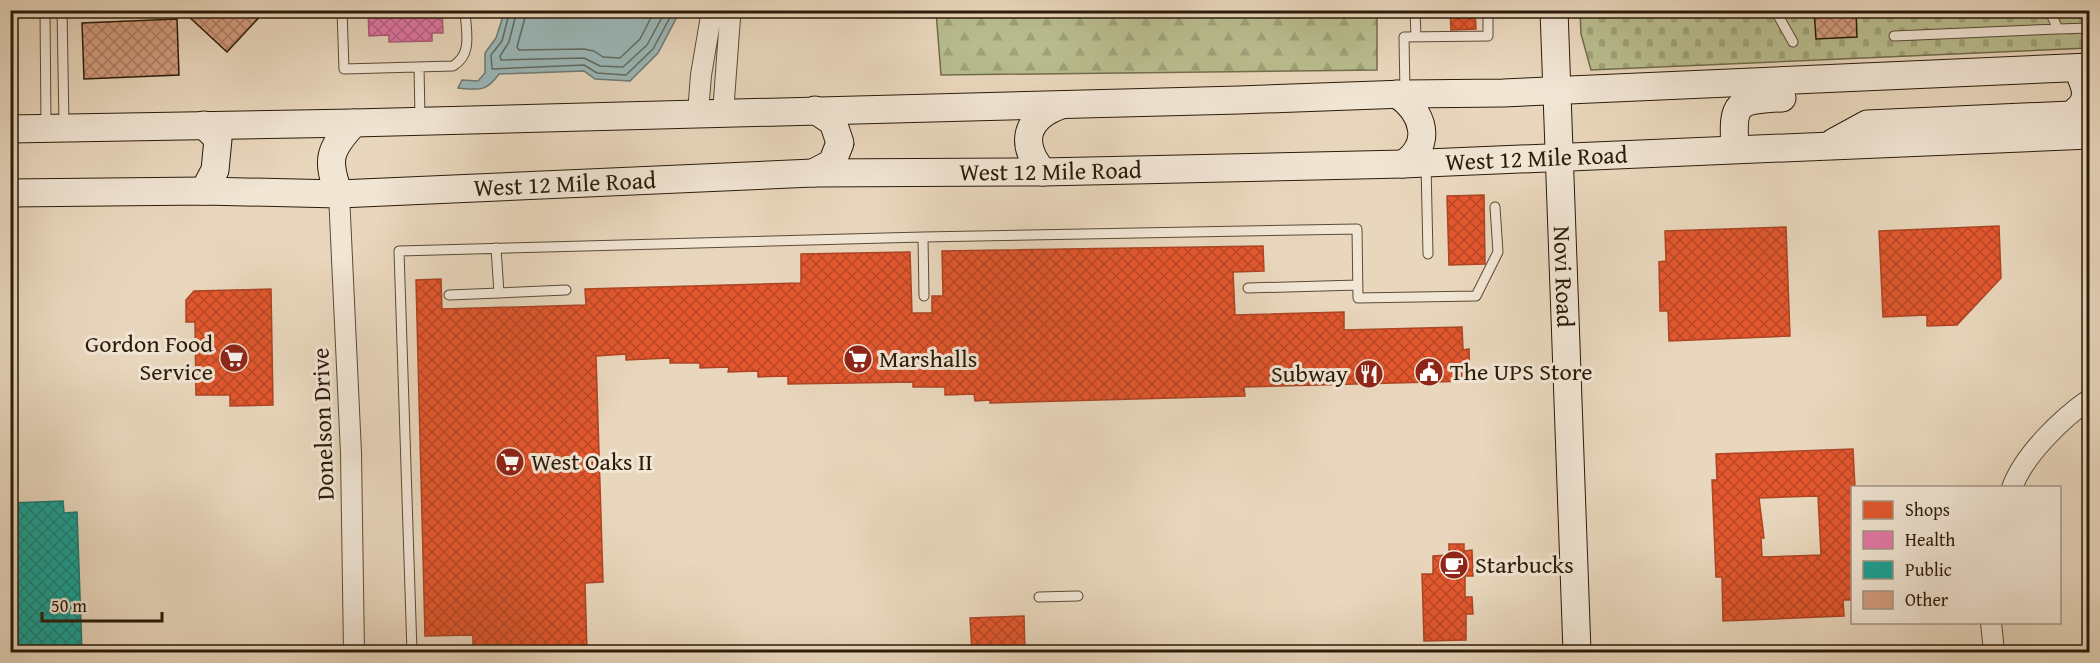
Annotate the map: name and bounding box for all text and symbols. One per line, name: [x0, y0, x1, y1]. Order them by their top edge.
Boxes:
street label: West 12 Mile Road: [1444, 137, 1628, 179]
street label: West 12 Mile Road: [959, 152, 1142, 189]
street label: West 12 Mile Road: [473, 162, 657, 205]
street label: Novi Road: [1545, 225, 1583, 328]
place label: Gordon Food Service: [85, 326, 213, 389]
place label: Marshalls: [879, 341, 977, 376]
supermarket icon: Gordon Food Service: [218, 342, 250, 374]
supermarket icon: Marshalls: [842, 343, 874, 375]
street label: Donelson Drive: [302, 347, 343, 501]
place label: The UPS Store: [1450, 354, 1592, 389]
place label: Subway: [1271, 356, 1348, 391]
public building icon: The UPS Store: [1413, 356, 1445, 388]
restaurant icon: Subway: [1353, 358, 1385, 390]
place label: West Oaks II: [531, 444, 653, 479]
supermarket icon: West Oaks II: [494, 446, 526, 478]
legend: [1851, 486, 2061, 624]
text: Shops: [1905, 496, 1950, 523]
text: Health: [1905, 526, 1955, 553]
place label: Starbucks: [1475, 547, 1574, 582]
cafe icon: Starbucks: [1438, 549, 1470, 581]
text: Public: [1905, 556, 1952, 583]
scale bar: [42, 585, 162, 623]
text: Other: [1905, 586, 1949, 613]
text: 50 m: [51, 592, 87, 619]

